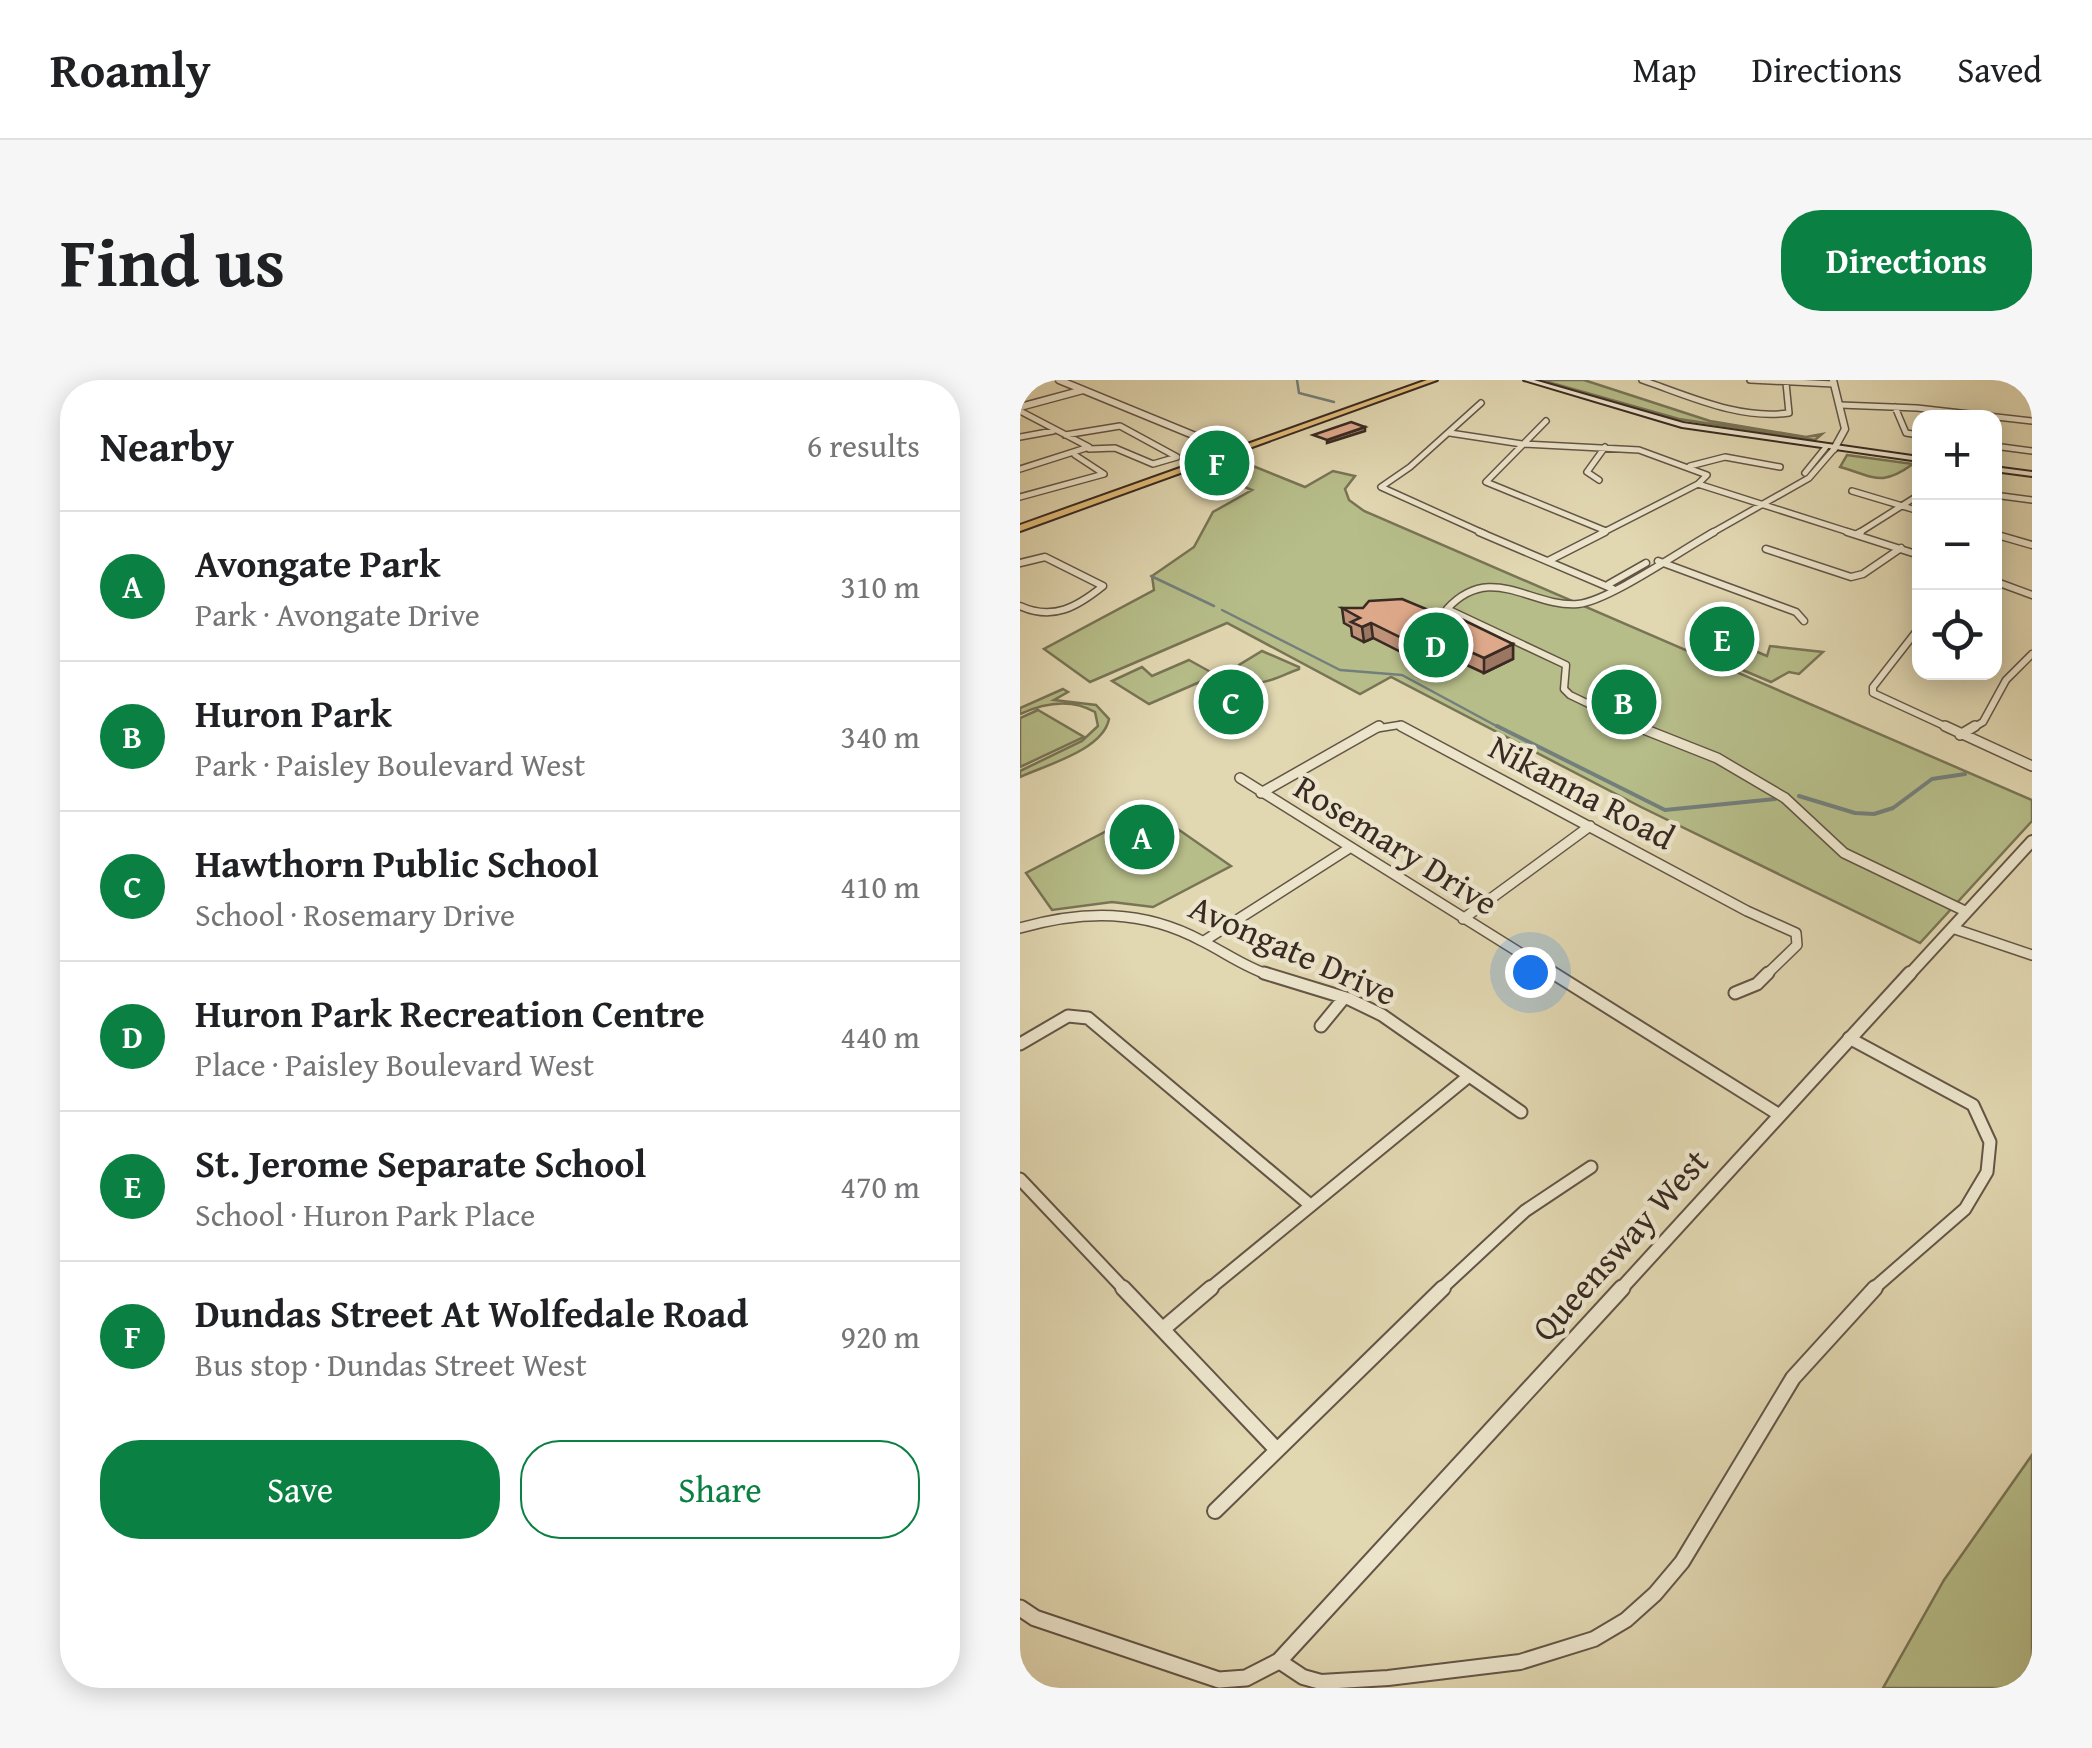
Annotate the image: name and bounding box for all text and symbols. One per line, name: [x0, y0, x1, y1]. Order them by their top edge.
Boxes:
text: Roamly: [50, 34, 211, 105]
text: Map: [1633, 44, 1697, 95]
text: Directions: [1752, 44, 1902, 95]
text: Saved: [1957, 44, 2042, 95]
text: Find us: [60, 209, 285, 312]
button: Directions: [1781, 210, 2032, 311]
map controls: [1912, 410, 2002, 680]
button: +: [1912, 410, 2002, 500]
text: Nearby: [100, 415, 234, 476]
text: 6 results: [807, 422, 920, 469]
pin: F: [1184, 426, 1250, 500]
button: −: [1912, 500, 2002, 590]
text: Avongate Park: [195, 535, 440, 591]
text: A: [122, 563, 143, 610]
text: 310 m: [841, 563, 920, 610]
button: locate: [1912, 590, 2002, 680]
text: Park · Avongate Drive: [195, 591, 480, 638]
pin: E: [1690, 602, 1754, 676]
pin: D: [1404, 608, 1468, 682]
pin: C: [1198, 664, 1264, 740]
pin: B: [1592, 664, 1656, 740]
text: Huron Park: [195, 685, 392, 741]
text: B: [123, 713, 142, 760]
text: 340 m: [841, 713, 920, 760]
street label: Nikanna Road: [1480, 721, 1684, 862]
text: Park · Paisley Boulevard West: [195, 741, 585, 788]
street label: Rosemary Drive: [1285, 762, 1508, 928]
pin: A: [1110, 800, 1174, 874]
text: Hawthorn Public School: [195, 835, 599, 891]
text: C: [123, 863, 142, 910]
text: 410 m: [841, 863, 920, 910]
street label: Avongate Drive: [1181, 881, 1405, 1018]
text: School · Rosemary Drive: [195, 891, 515, 938]
your location: [1505, 947, 1556, 998]
text: Huron Park Recreation Centre: [195, 985, 705, 1041]
text: D: [122, 1013, 143, 1060]
text: 440 m: [841, 1013, 920, 1060]
text: Place · Paisley Boulevard West: [195, 1041, 594, 1088]
text: St. Jerome Separate School: [195, 1135, 646, 1191]
street label: Queensway West: [1519, 1137, 1720, 1352]
text: E: [124, 1163, 141, 1210]
text: 470 m: [841, 1163, 920, 1210]
text: School · Huron Park Place: [195, 1191, 535, 1238]
text: Dundas Street At Wolfedale Road: [195, 1285, 748, 1341]
text: F: [124, 1313, 141, 1360]
text: 920 m: [841, 1313, 920, 1360]
text: Bus stop · Dundas Street West: [195, 1341, 587, 1388]
button: Save: [100, 1440, 500, 1539]
button: Share: [520, 1440, 920, 1539]

